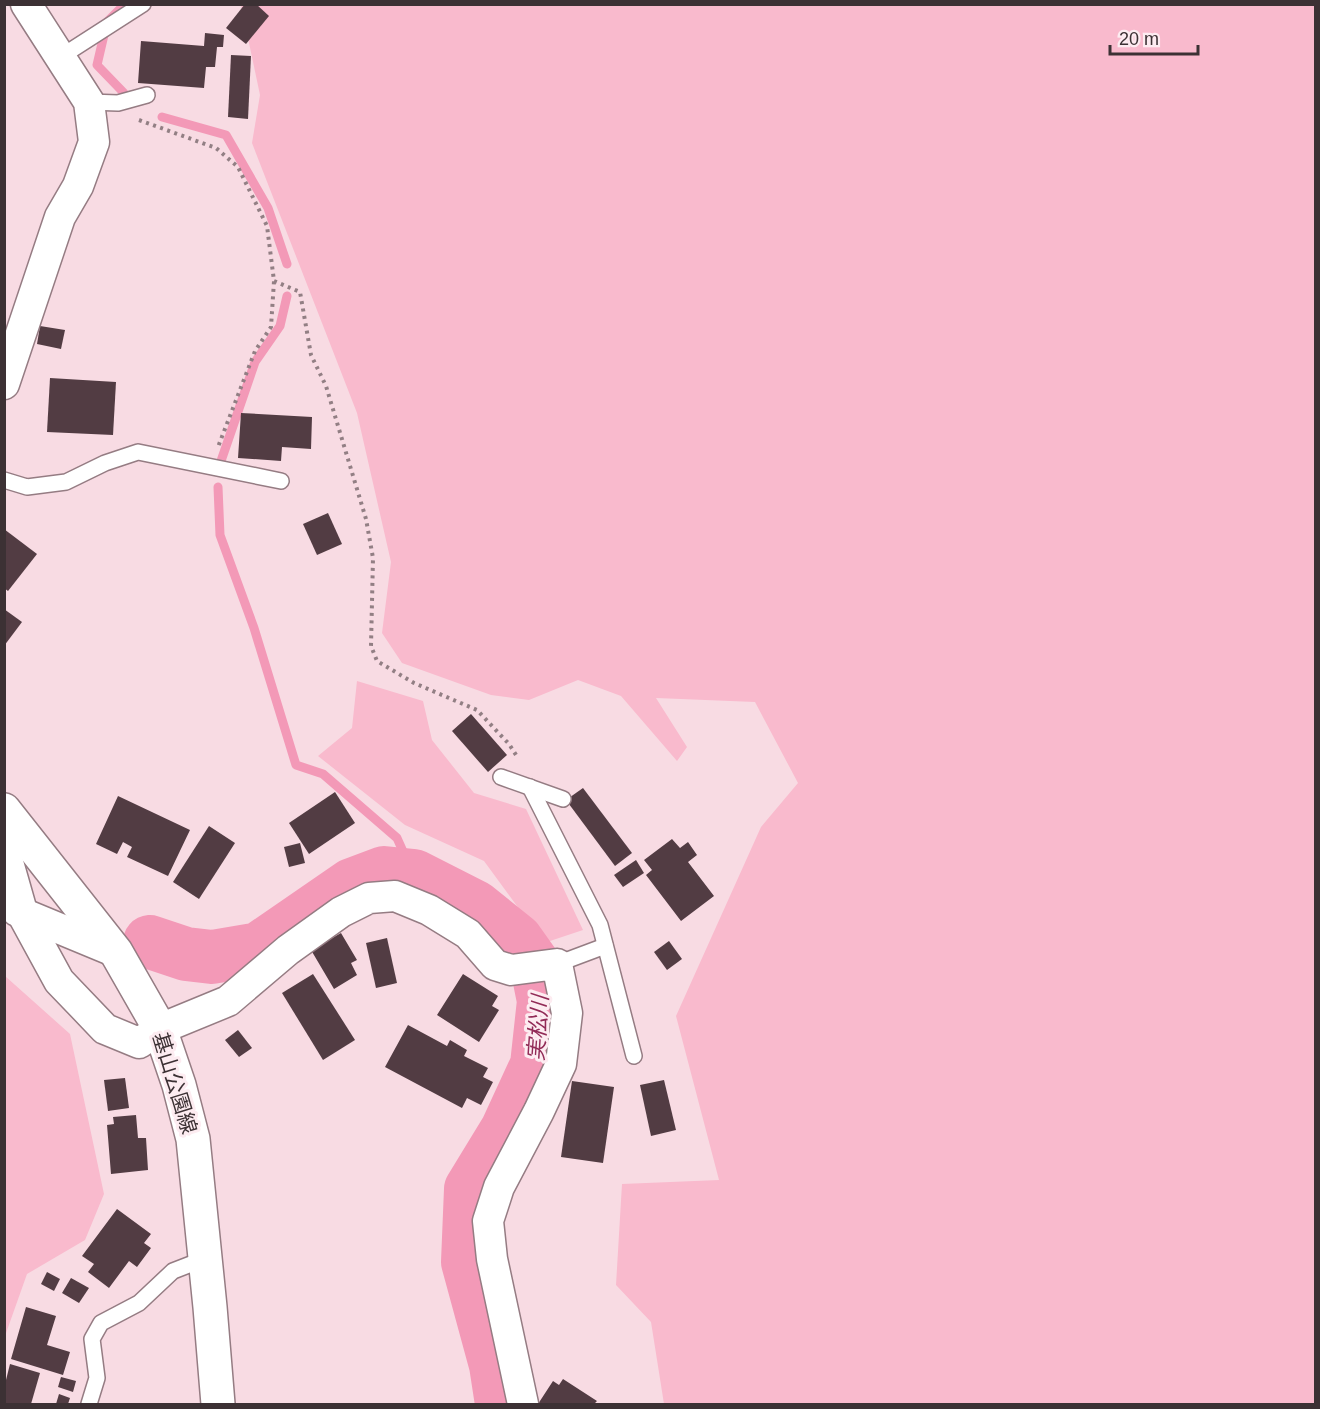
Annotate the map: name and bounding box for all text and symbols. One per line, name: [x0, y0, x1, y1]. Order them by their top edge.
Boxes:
scale bar: [1110, 18, 1198, 56]
text: 20 m: [1119, 29, 1159, 49]
water label: 実松川: [523, 992, 553, 1062]
street label: 基山公園線: [149, 1029, 201, 1137]

